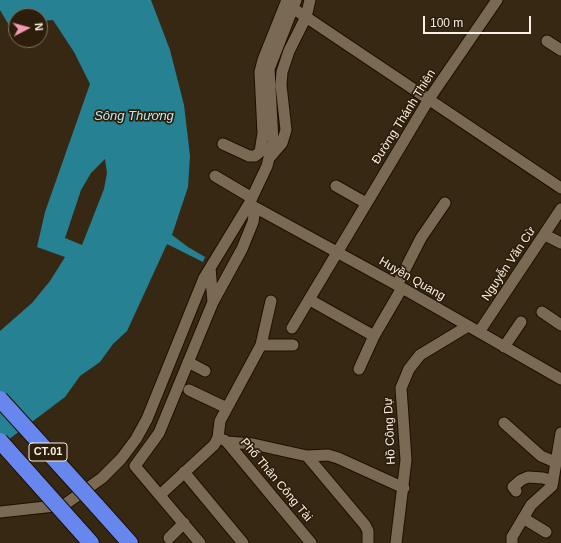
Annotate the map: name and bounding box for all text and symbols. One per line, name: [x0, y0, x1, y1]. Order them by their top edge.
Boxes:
north arrow: [8, 8, 48, 48]
scale bar: [425, 8, 533, 34]
text: 100 m: [430, 16, 463, 30]
text: N: [33, 22, 45, 31]
street label: Đường Thánh Thiên: [369, 67, 439, 167]
water label: Sông Thương: [94, 108, 174, 124]
street label: Nguyễn Văn Cừ: [479, 224, 539, 304]
street label: Huyền Quang: [376, 254, 448, 304]
street label: Hồ Công Dự: [381, 397, 399, 465]
street label: Phố Thân Công Tài: [237, 436, 315, 524]
road number: CT.01: [29, 443, 67, 461]

